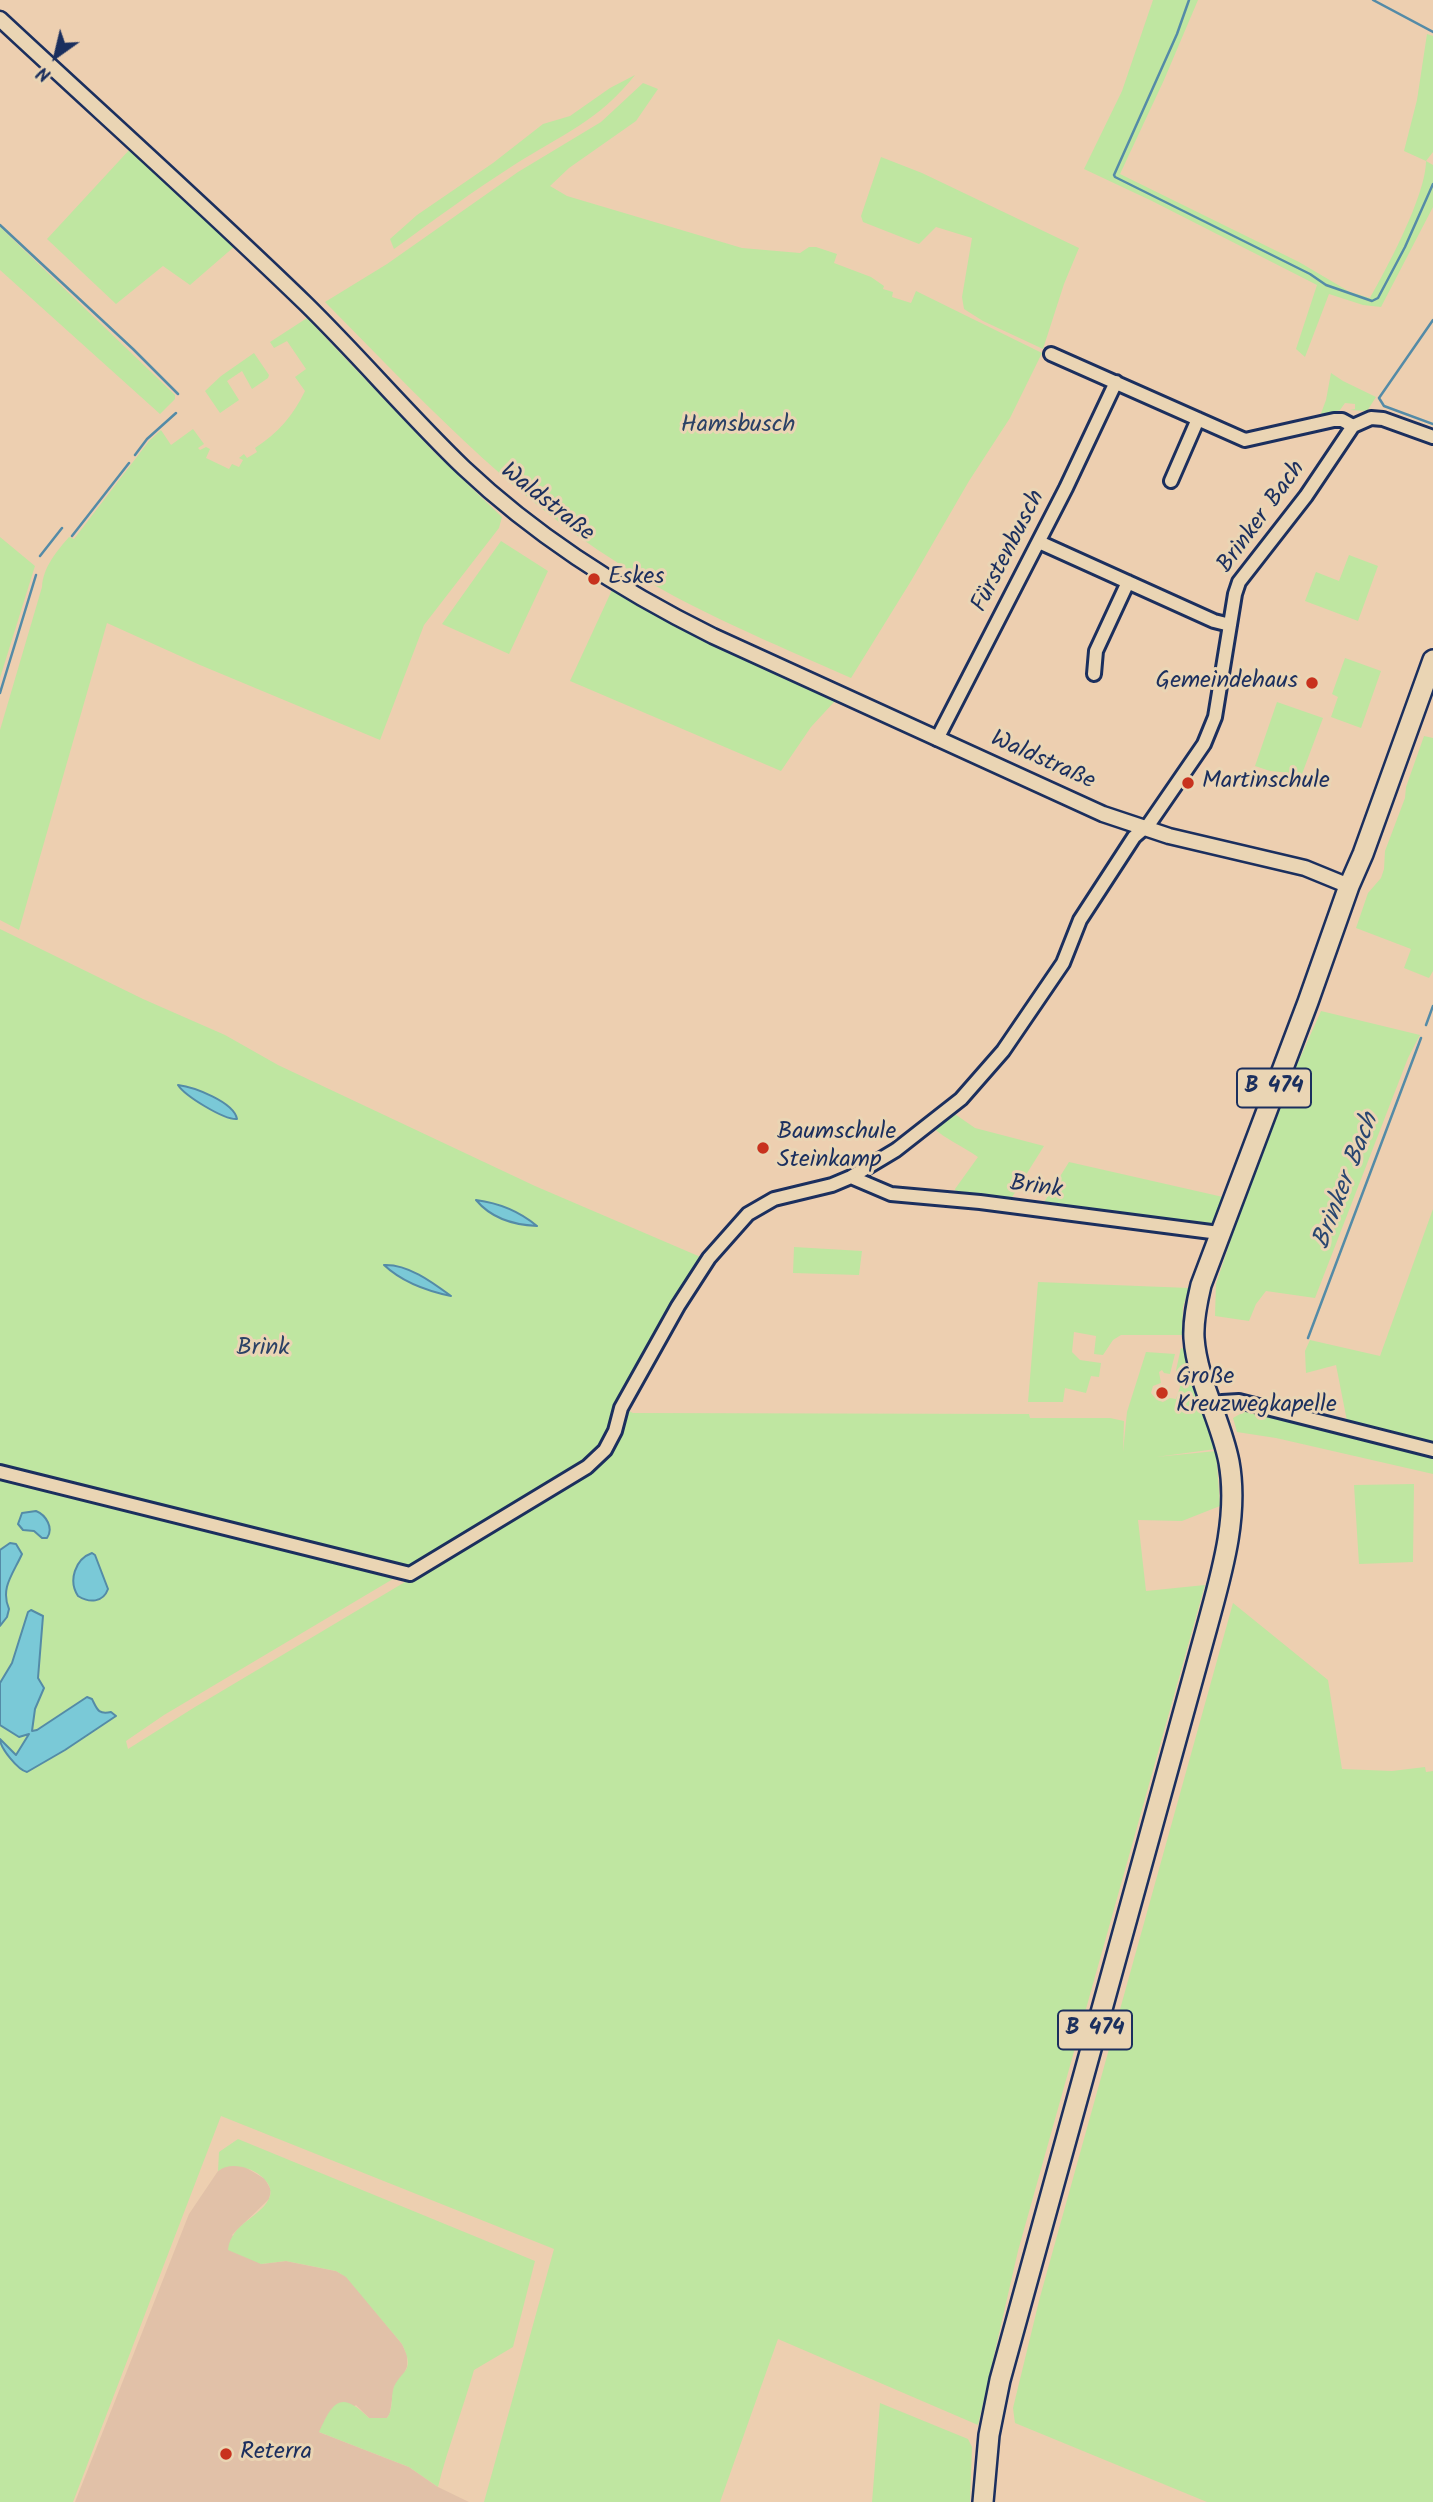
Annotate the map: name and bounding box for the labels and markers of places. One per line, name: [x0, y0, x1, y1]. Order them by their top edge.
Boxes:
place label: Eskes: [608, 565, 665, 593]
marker: Eskes: [586, 571, 602, 587]
place label: Gemeindehaus: [1155, 669, 1298, 697]
marker: Gemeindehaus: [1304, 675, 1320, 691]
place label: Martinschule: [1202, 769, 1330, 797]
marker: Martinschule: [1180, 775, 1196, 791]
place label: Baumschule Steinkamp: [777, 1120, 896, 1176]
marker: Baumschule Steinkamp: [755, 1140, 771, 1156]
place label: Große Kreuzwegkapelle: [1176, 1365, 1337, 1421]
marker: Große Kreuzwegkapelle: [1154, 1385, 1170, 1401]
place label: Reterra: [240, 2440, 312, 2468]
marker: Reterra: [218, 2446, 234, 2462]

